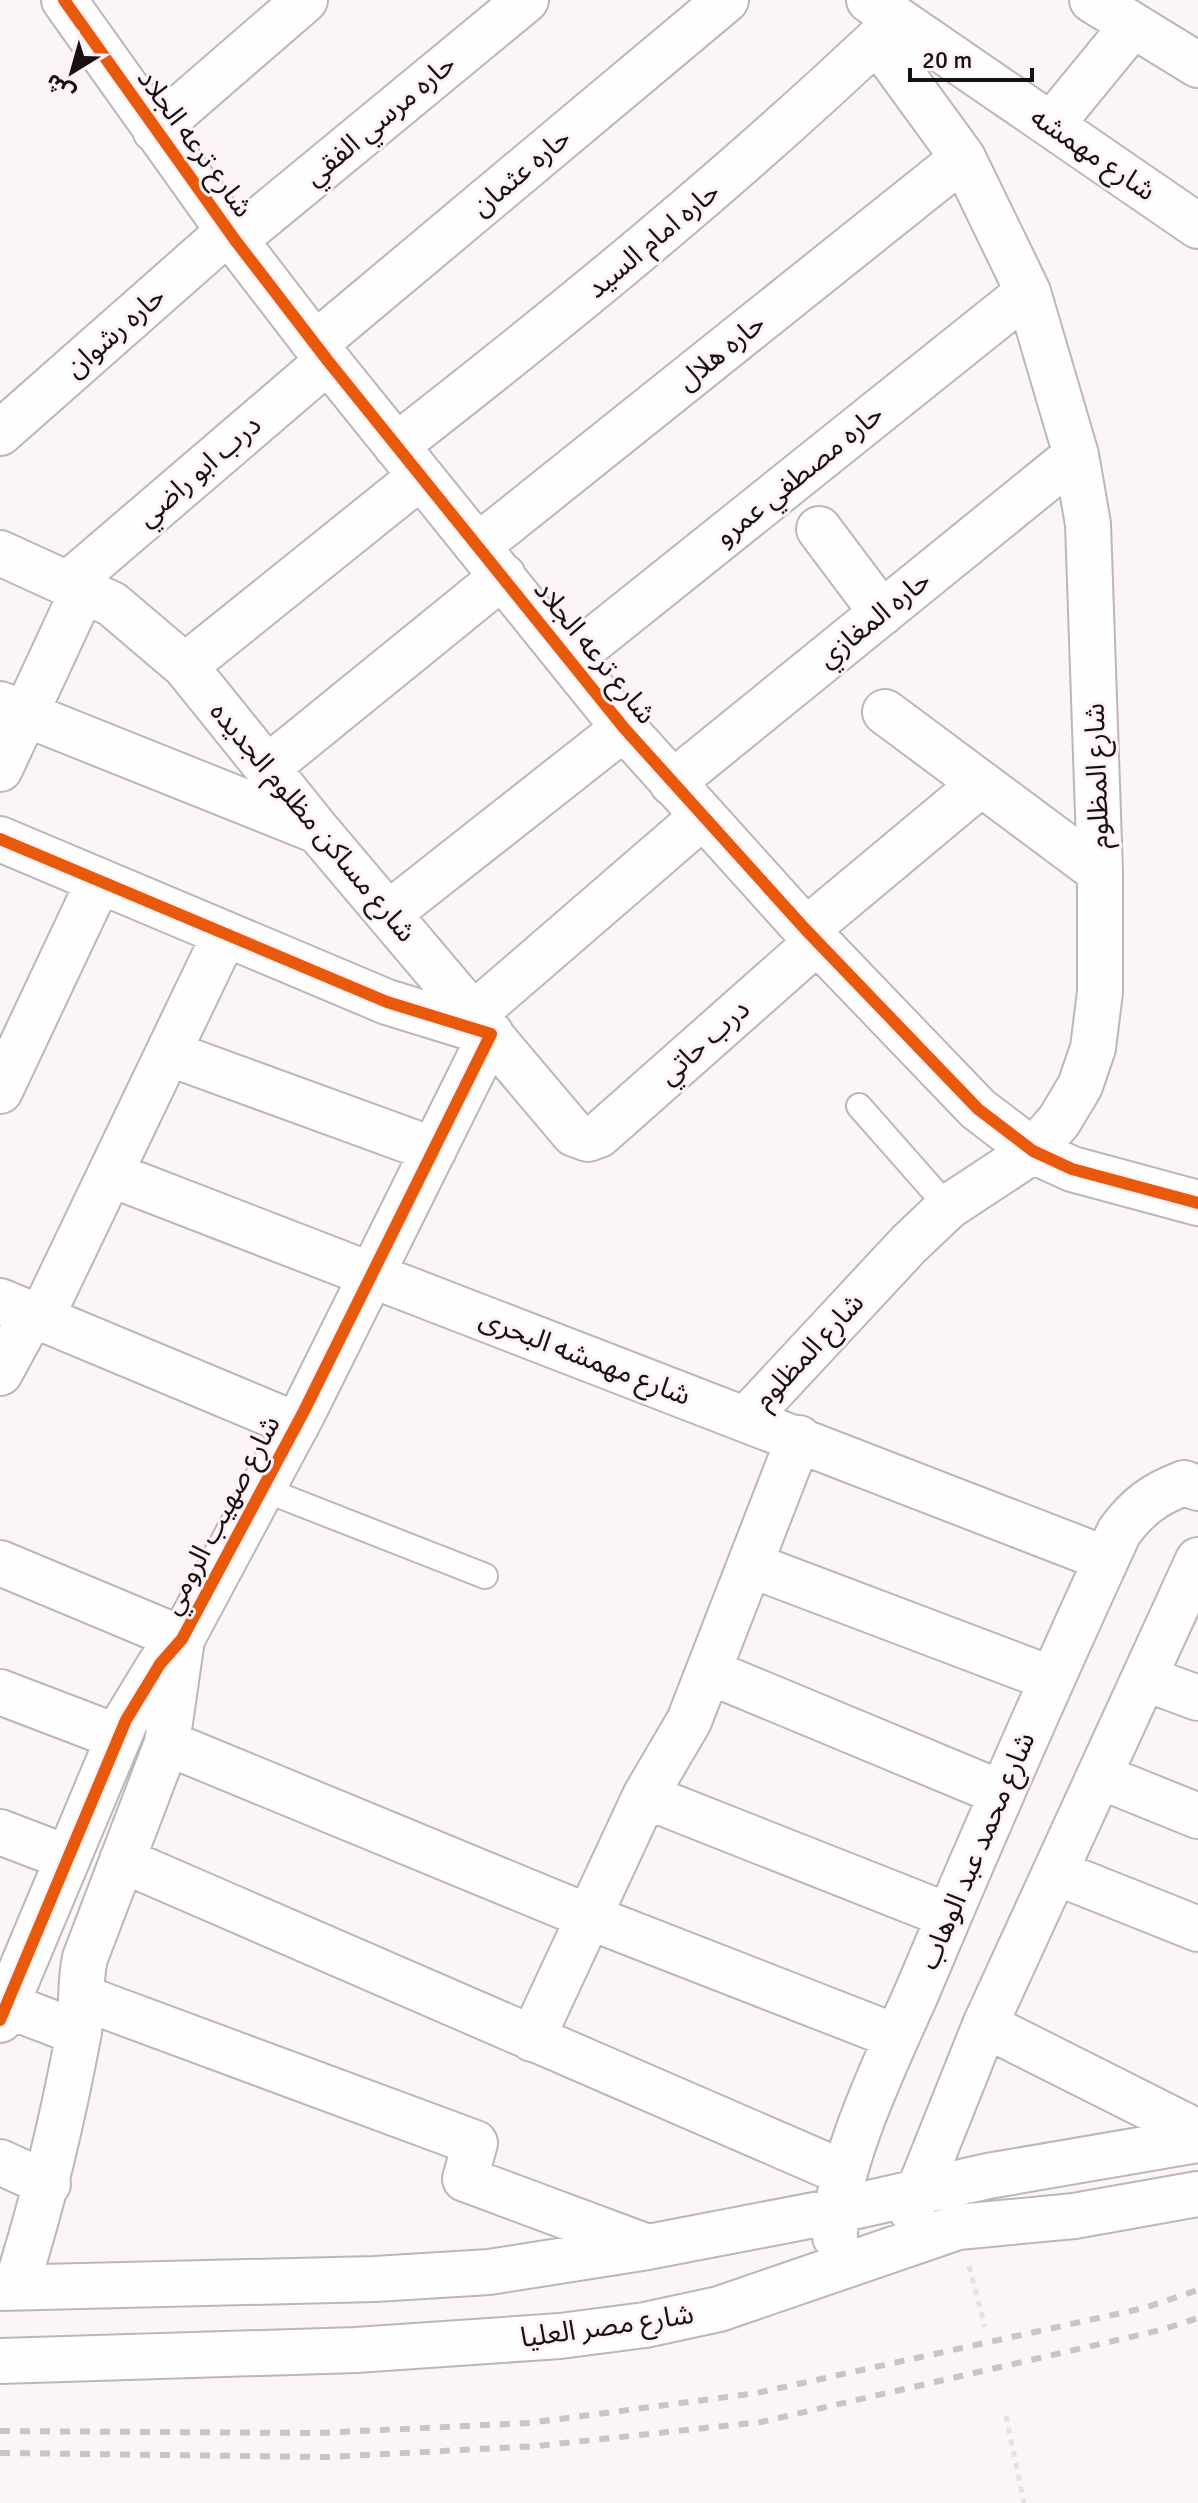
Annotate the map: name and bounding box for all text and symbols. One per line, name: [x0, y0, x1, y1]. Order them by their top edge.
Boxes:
north arrow: [32, 32, 112, 112]
scale bar: [910, 32, 1032, 82]
text: 20 m: [922, 45, 972, 75]
street label: حاره مرسي الفقي: [297, 47, 465, 196]
street label: شارع ترعه الجلاد: [127, 62, 260, 226]
text: ش: [40, 68, 80, 107]
street label: شارع مهمشه: [1022, 100, 1162, 211]
street label: حاره عثمان: [464, 121, 578, 223]
street label: حاره امام السيد: [579, 174, 729, 308]
street label: حاره رشوان: [58, 279, 172, 385]
street label: حاره هلال: [670, 306, 772, 398]
street label: حاره مصطفي عمرو: [708, 397, 892, 556]
street label: درب ابو راضي: [130, 408, 270, 537]
street label: حاره المغازي: [811, 563, 940, 678]
street label: شارع ترعه الجلاد: [524, 573, 663, 733]
street label: شارع مساكن مظلوم الجديده: [200, 695, 423, 951]
street label: شارع المظلوم: [1077, 702, 1120, 850]
street label: درب حاتي: [651, 992, 759, 1094]
street label: شارع المظلوم: [747, 1286, 873, 1418]
street label: شارع مهمشه البحرى: [474, 1301, 695, 1416]
street label: شارع صهيب الرومي: [154, 1410, 291, 1622]
street label: شارع محمد عبد الوهاب: [912, 1727, 1045, 1976]
street label: شارع مصر العليا: [518, 2297, 696, 2358]

